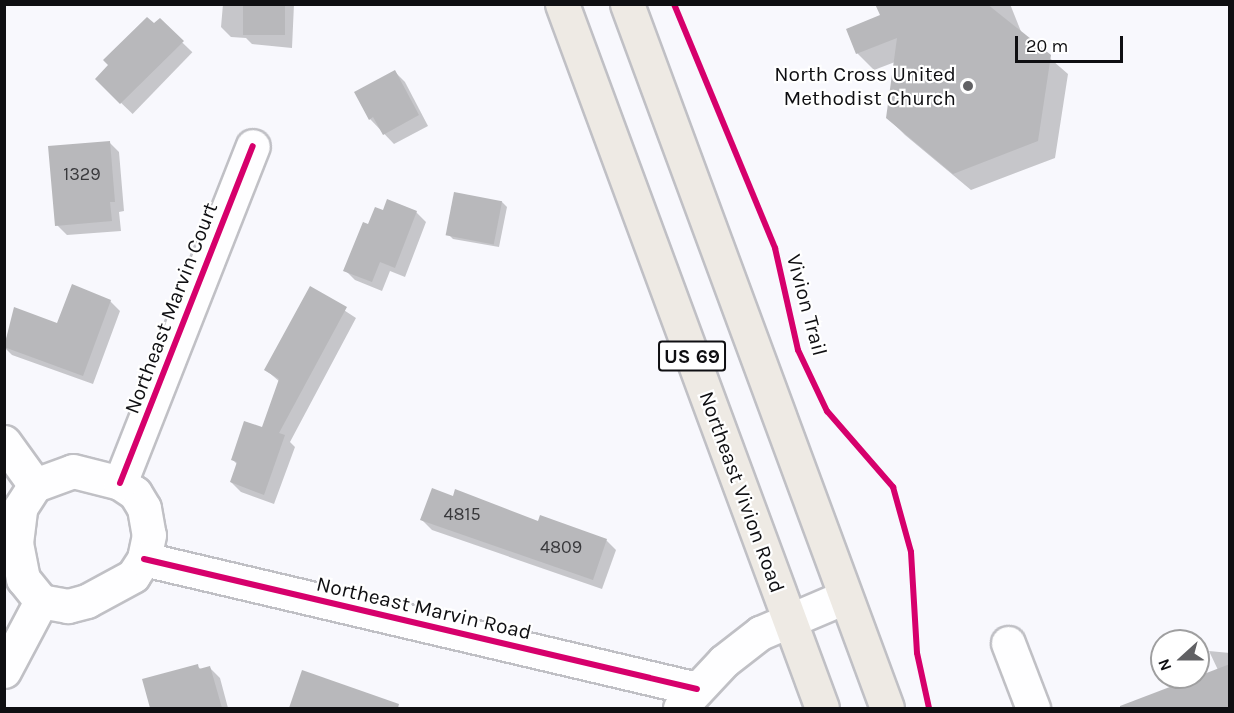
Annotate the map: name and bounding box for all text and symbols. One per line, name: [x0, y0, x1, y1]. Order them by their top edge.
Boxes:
scale bar: [1018, 24, 1126, 62]
text: 20 m: [1026, 35, 1068, 57]
place label: North Cross United Methodist Church: [774, 61, 956, 111]
marker: North Cross United Methodist Church: [961, 79, 975, 93]
house number: 1329: [63, 163, 101, 185]
street label: Northeast Marvin Court: [119, 199, 223, 417]
street label: Vivion Trail: [781, 251, 833, 359]
road number: US 69: [658, 339, 726, 373]
street label: Northeast Vivion Road: [694, 388, 790, 596]
house number: 4815: [443, 503, 481, 525]
house number: 4809: [540, 536, 582, 558]
street label: Northeast Marvin Road: [314, 571, 534, 645]
north arrow: [1150, 629, 1210, 689]
text: N: [1154, 656, 1176, 674]

